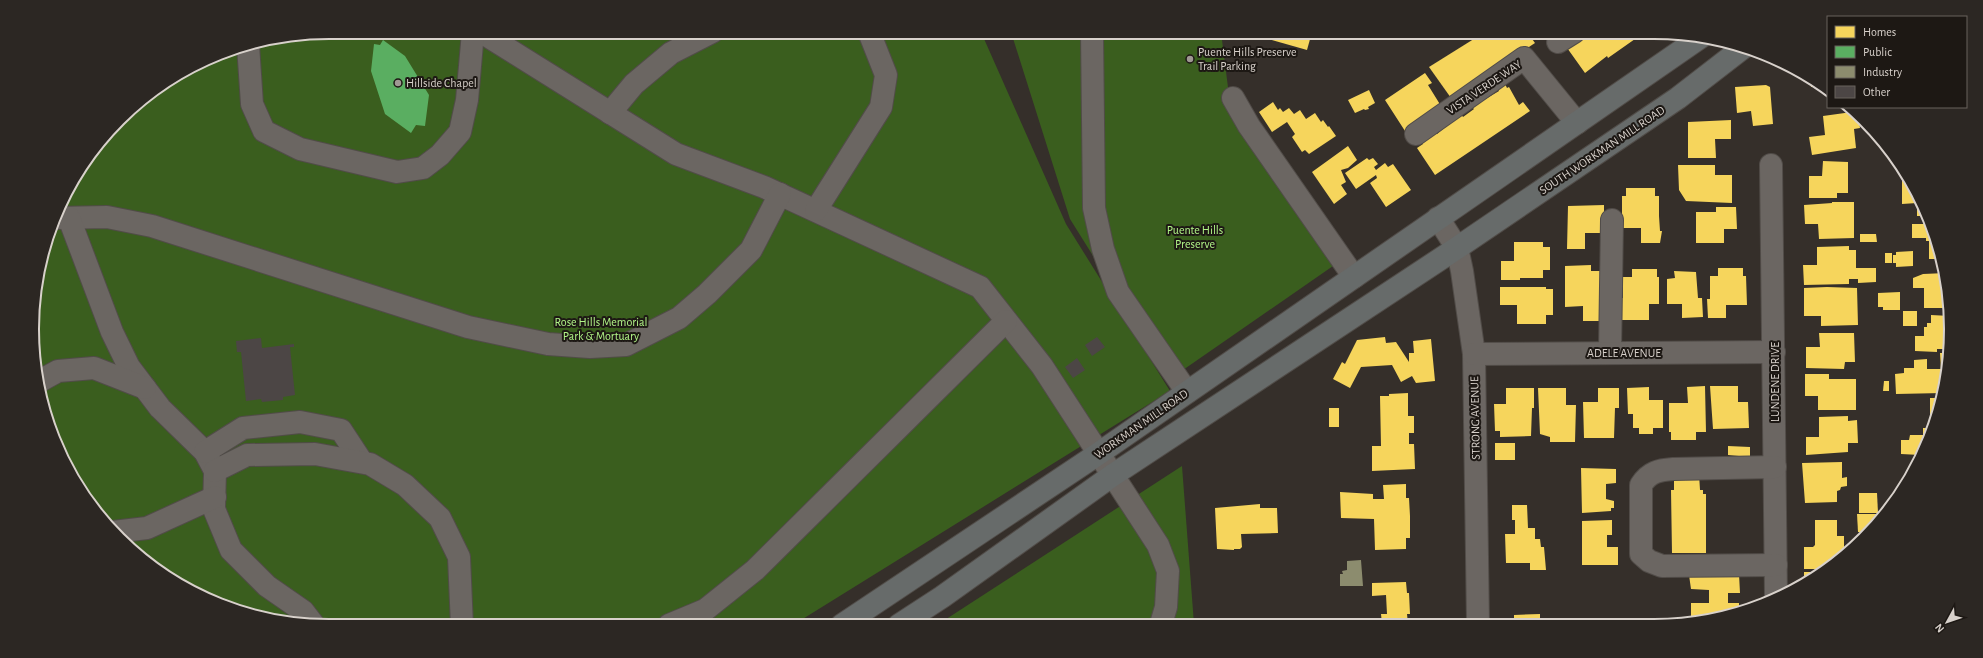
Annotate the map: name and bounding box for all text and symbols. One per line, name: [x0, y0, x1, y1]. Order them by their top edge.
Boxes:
legend: [1827, 16, 1967, 108]
text: Homes: [1863, 26, 1896, 38]
place label: Puente Hills Preserve Trail Parking: [1198, 46, 1296, 72]
text: Public: [1863, 46, 1892, 58]
marker: Puente Hills Preserve Trail Parking: [1185, 54, 1195, 64]
street label: VISTA VERDE WAY: [1444, 57, 1524, 116]
text: Industry: [1863, 66, 1902, 79]
place label: Hillside Chapel: [406, 77, 477, 89]
marker: Hillside Chapel: [393, 78, 403, 88]
text: Other: [1863, 86, 1890, 98]
street label: SOUTH WORKMAN MILL ROAD: [1537, 103, 1667, 196]
park label: Puente Hills Preserve: [1167, 224, 1223, 250]
park label: Rose Hills Memorial Park & Mortuary: [555, 316, 647, 343]
street label: LUNDENE DRIVE: [1769, 342, 1781, 422]
street label: ADELE AVENUE: [1587, 347, 1661, 359]
street label: STRONG AVENUE: [1468, 376, 1482, 460]
street label: WORKMAN MILL ROAD: [1092, 387, 1190, 461]
north arrow: [1927, 602, 1967, 642]
text: N: [1933, 622, 1946, 635]

